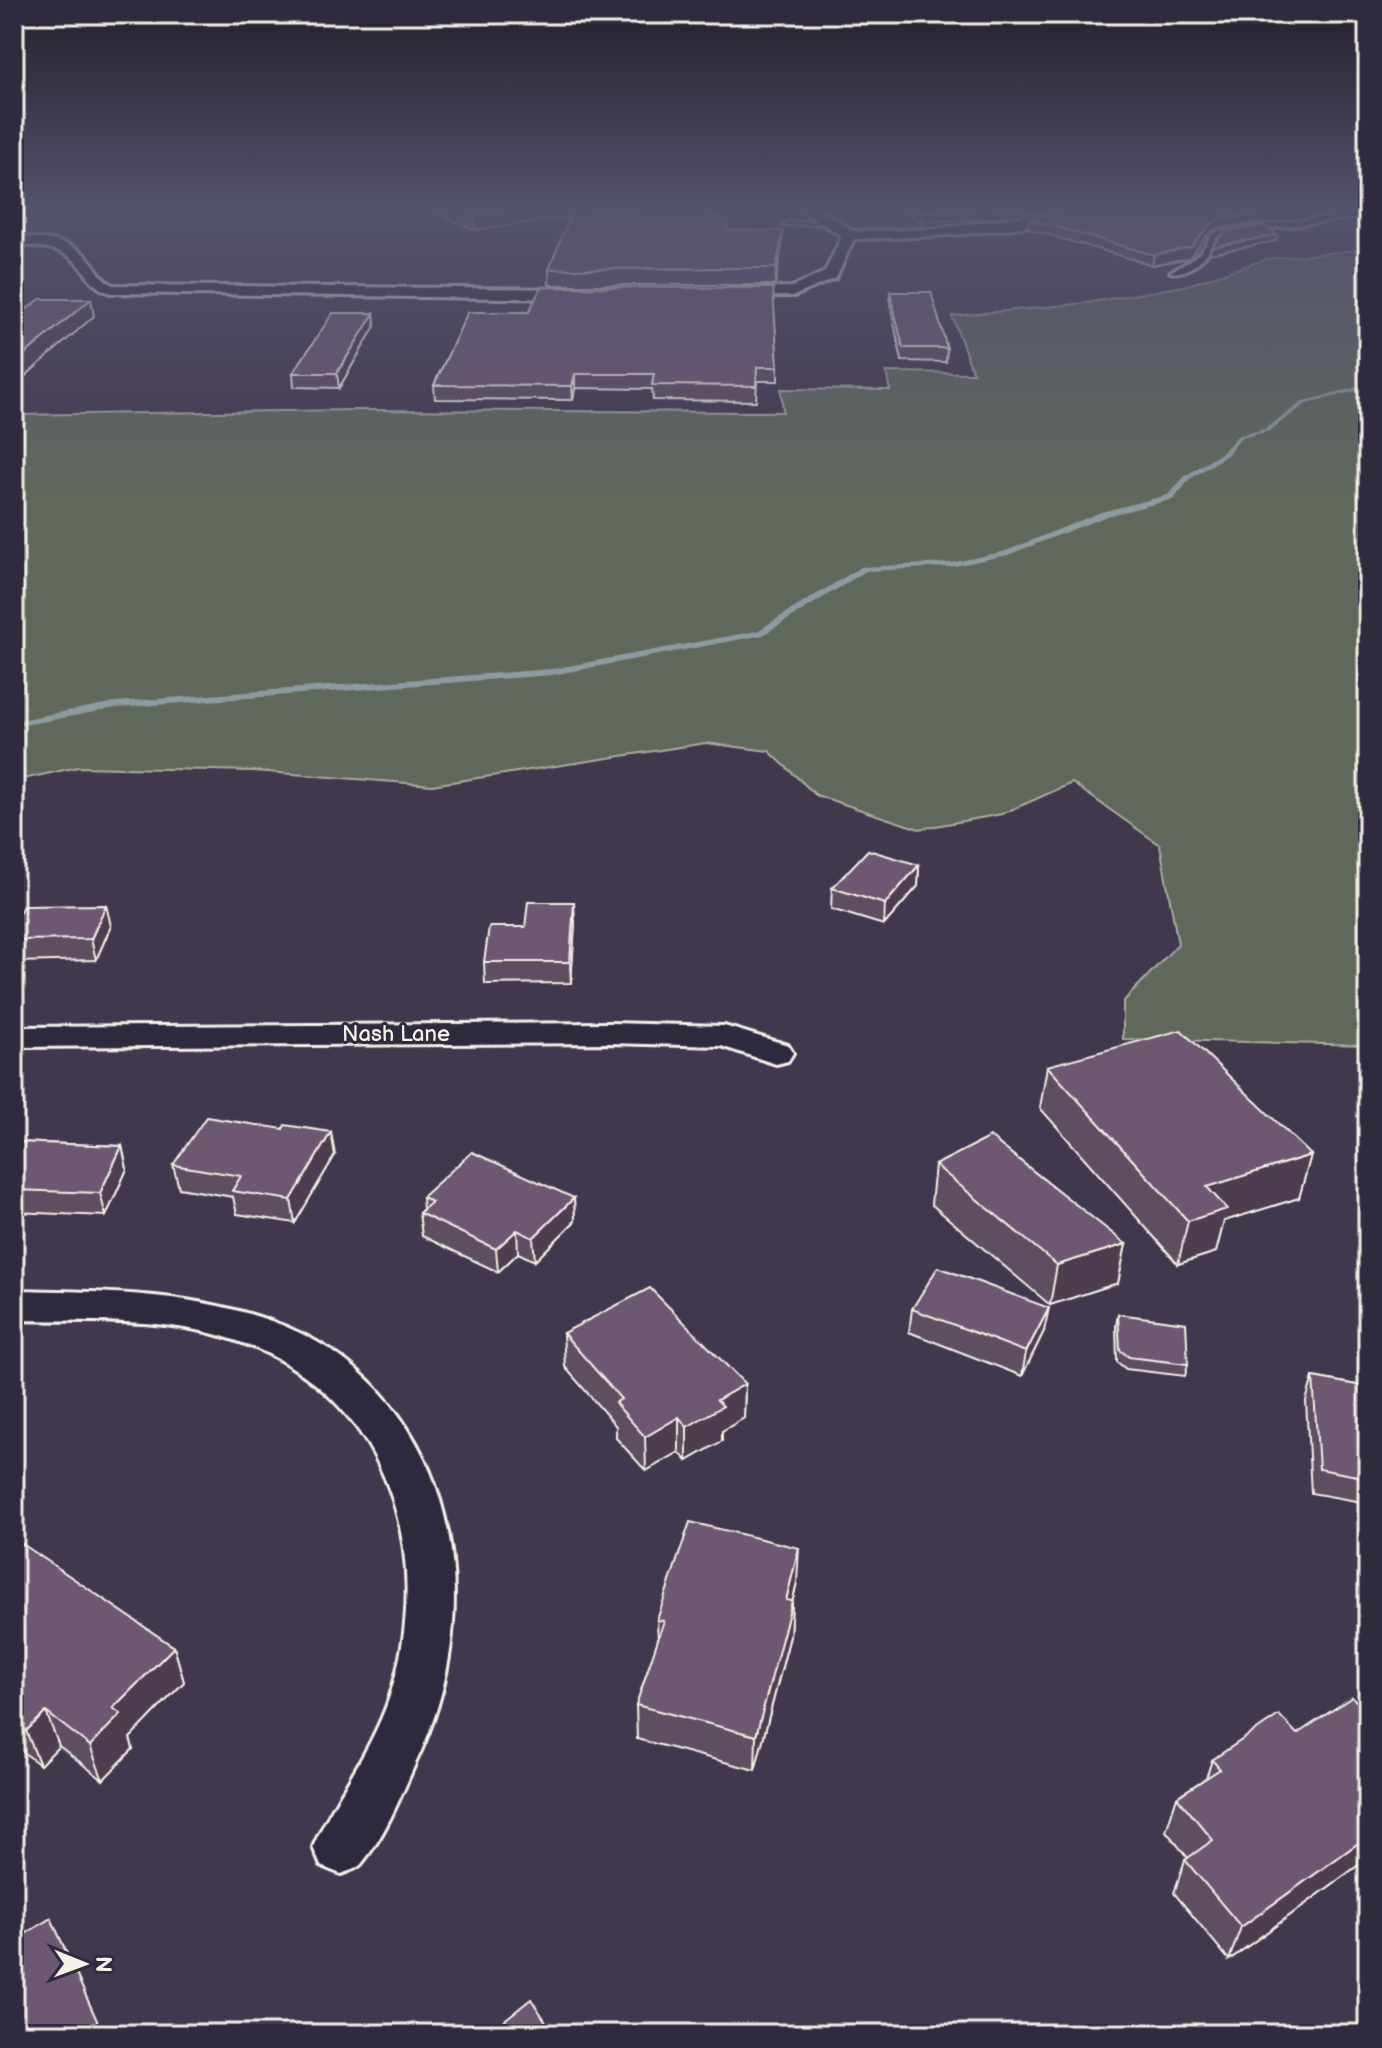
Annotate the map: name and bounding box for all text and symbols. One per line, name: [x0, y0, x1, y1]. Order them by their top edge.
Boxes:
street label: Nash Lane: [342, 1021, 450, 1048]
north arrow: [44, 1924, 124, 2004]
text: N: [89, 1956, 116, 1973]

